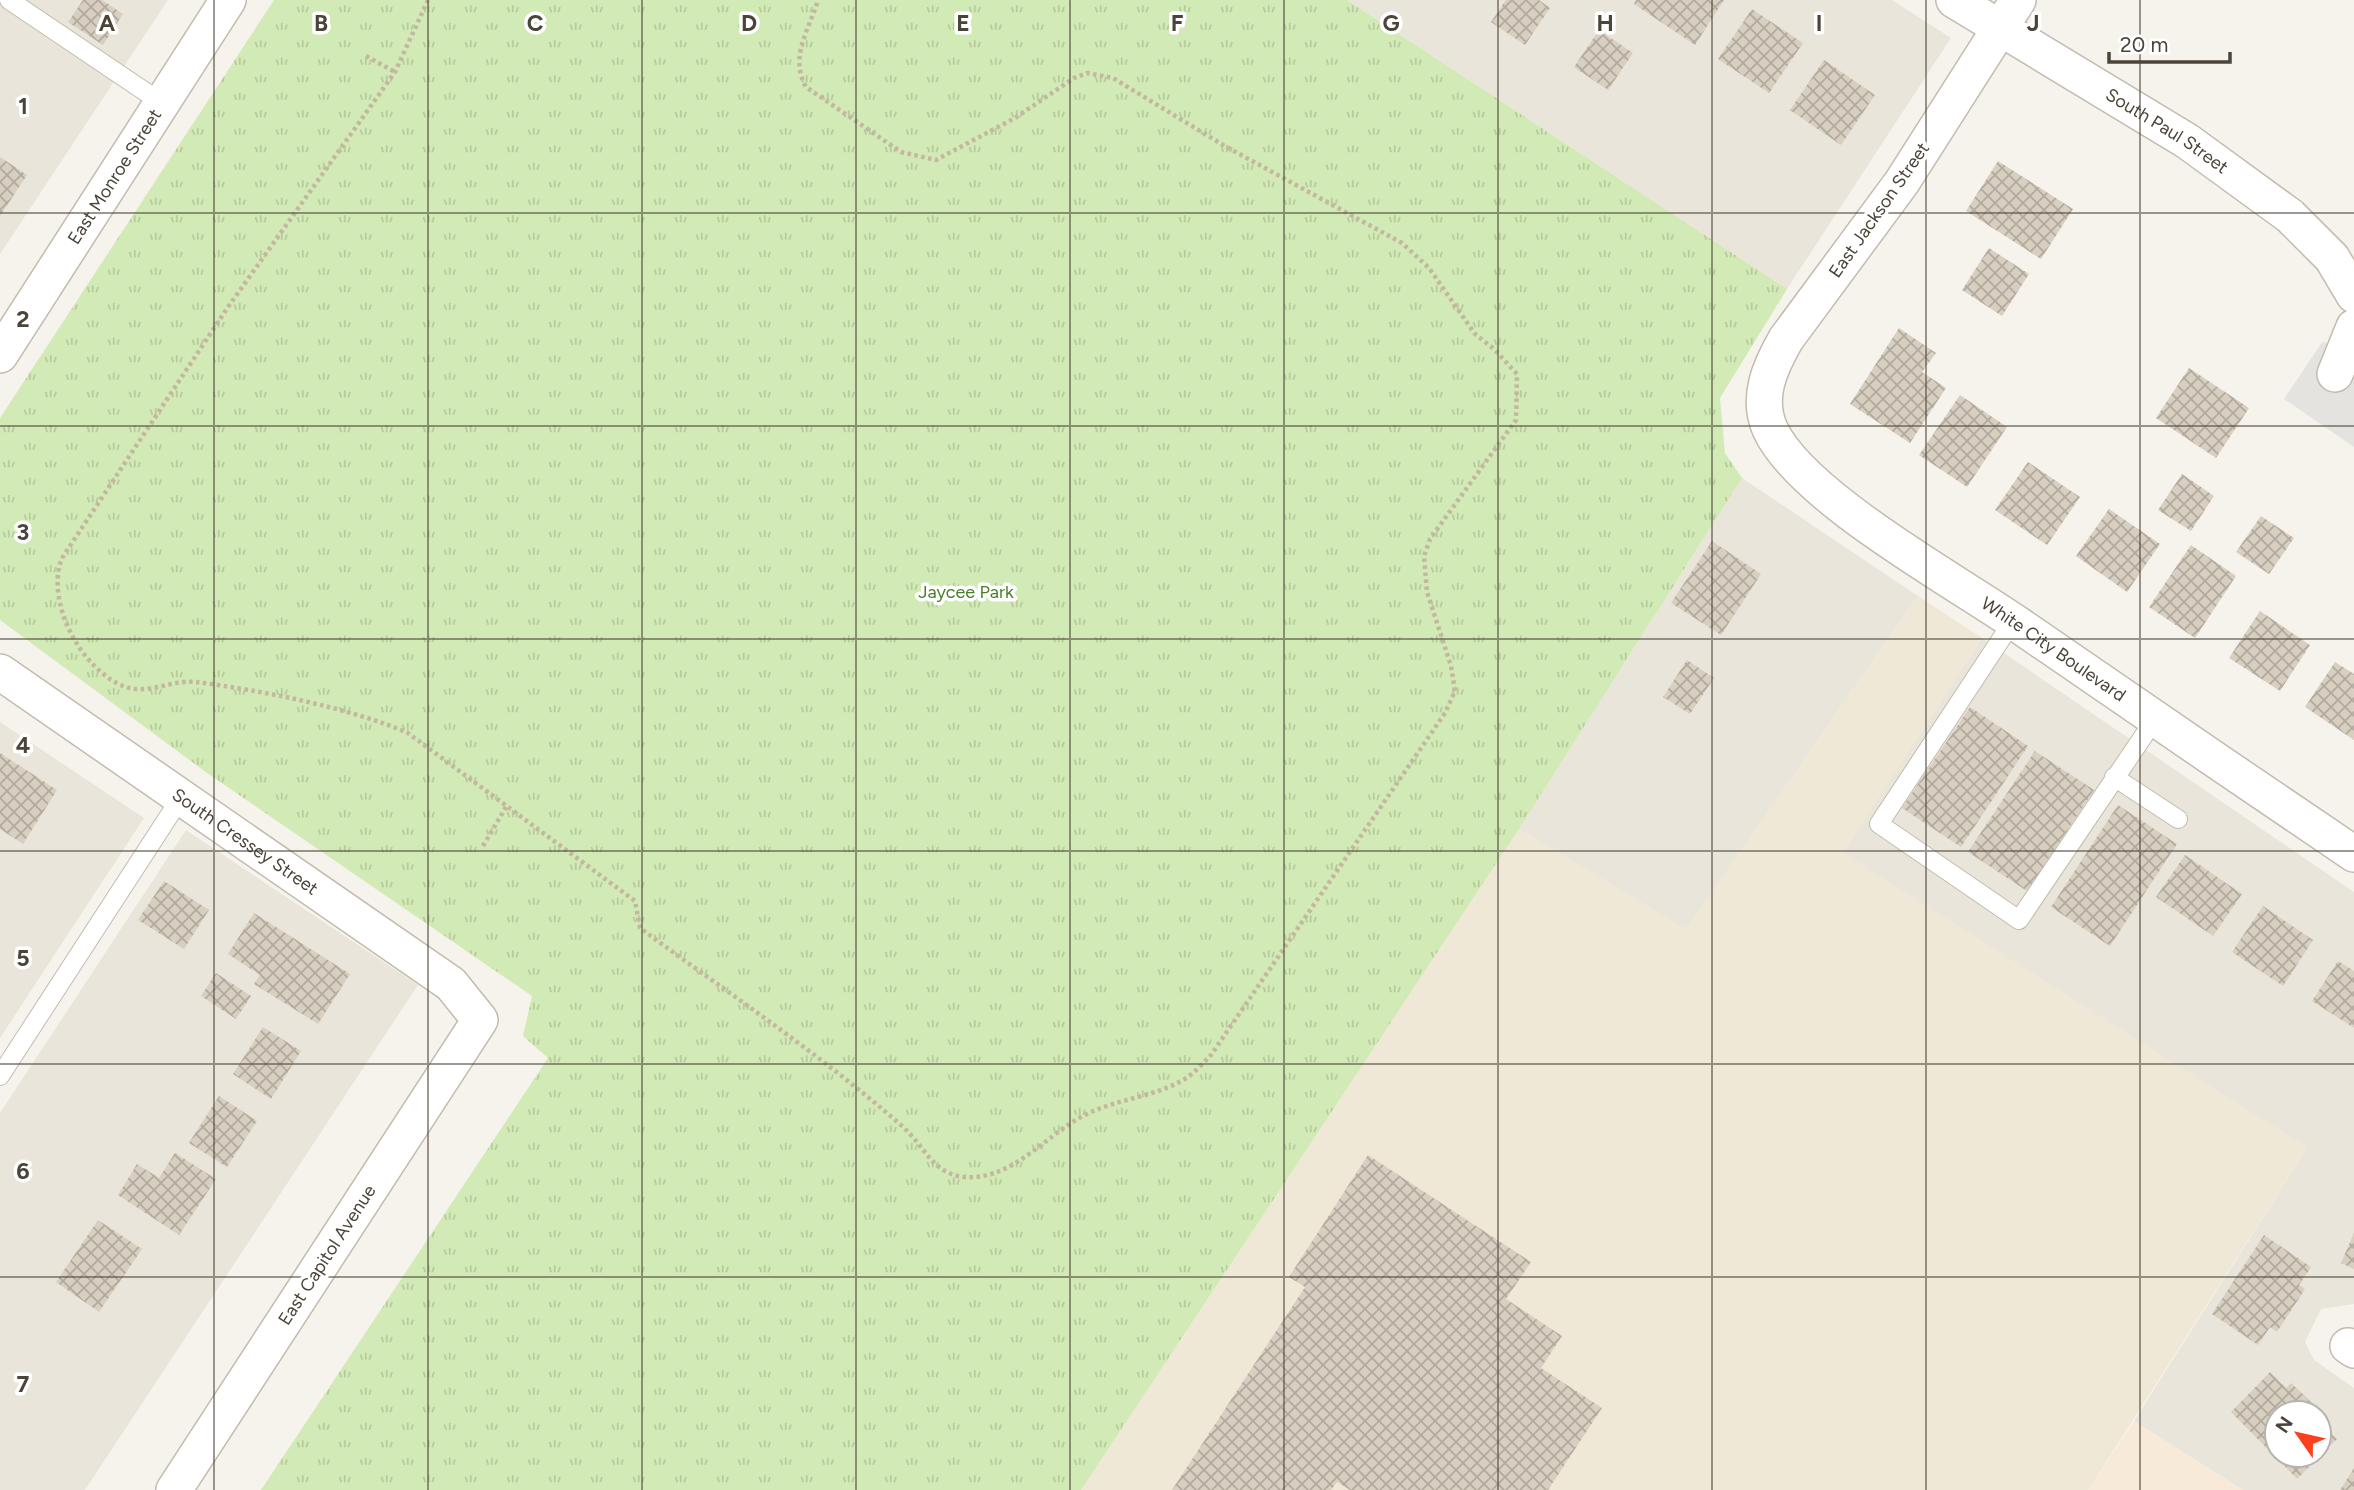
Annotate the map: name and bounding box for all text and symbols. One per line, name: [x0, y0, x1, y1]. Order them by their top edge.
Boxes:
text: A: [99, 9, 116, 37]
text: B: [314, 9, 328, 37]
text: C: [527, 9, 544, 37]
text: D: [741, 9, 757, 37]
text: E: [956, 9, 970, 37]
text: F: [1171, 9, 1184, 37]
text: G: [1382, 9, 1400, 37]
text: H: [1596, 9, 1614, 37]
text: I: [1816, 9, 1822, 37]
text: J: [2027, 9, 2039, 37]
scale bar: [2109, 21, 2230, 65]
text: 20 m: [2120, 32, 2168, 57]
street label: South Paul Street: [2102, 83, 2233, 178]
text: 1: [18, 92, 28, 120]
street label: East Monroe Street: [63, 105, 166, 248]
street label: East Jackson Street: [1824, 138, 1934, 282]
text: 2: [16, 305, 30, 333]
text: 3: [17, 518, 29, 546]
park label: Jaycee Park: [918, 581, 1014, 603]
street label: White City Boulevard: [1977, 592, 2130, 706]
text: 4: [16, 731, 30, 759]
street label: South Cressey Street: [168, 783, 322, 900]
text: 5: [16, 944, 30, 972]
text: 6: [16, 1157, 30, 1185]
street label: East Capitol Avenue: [273, 1181, 381, 1329]
text: 7: [17, 1370, 30, 1398]
north arrow: [2263, 1399, 2333, 1469]
text: N: [2271, 1412, 2298, 1437]

